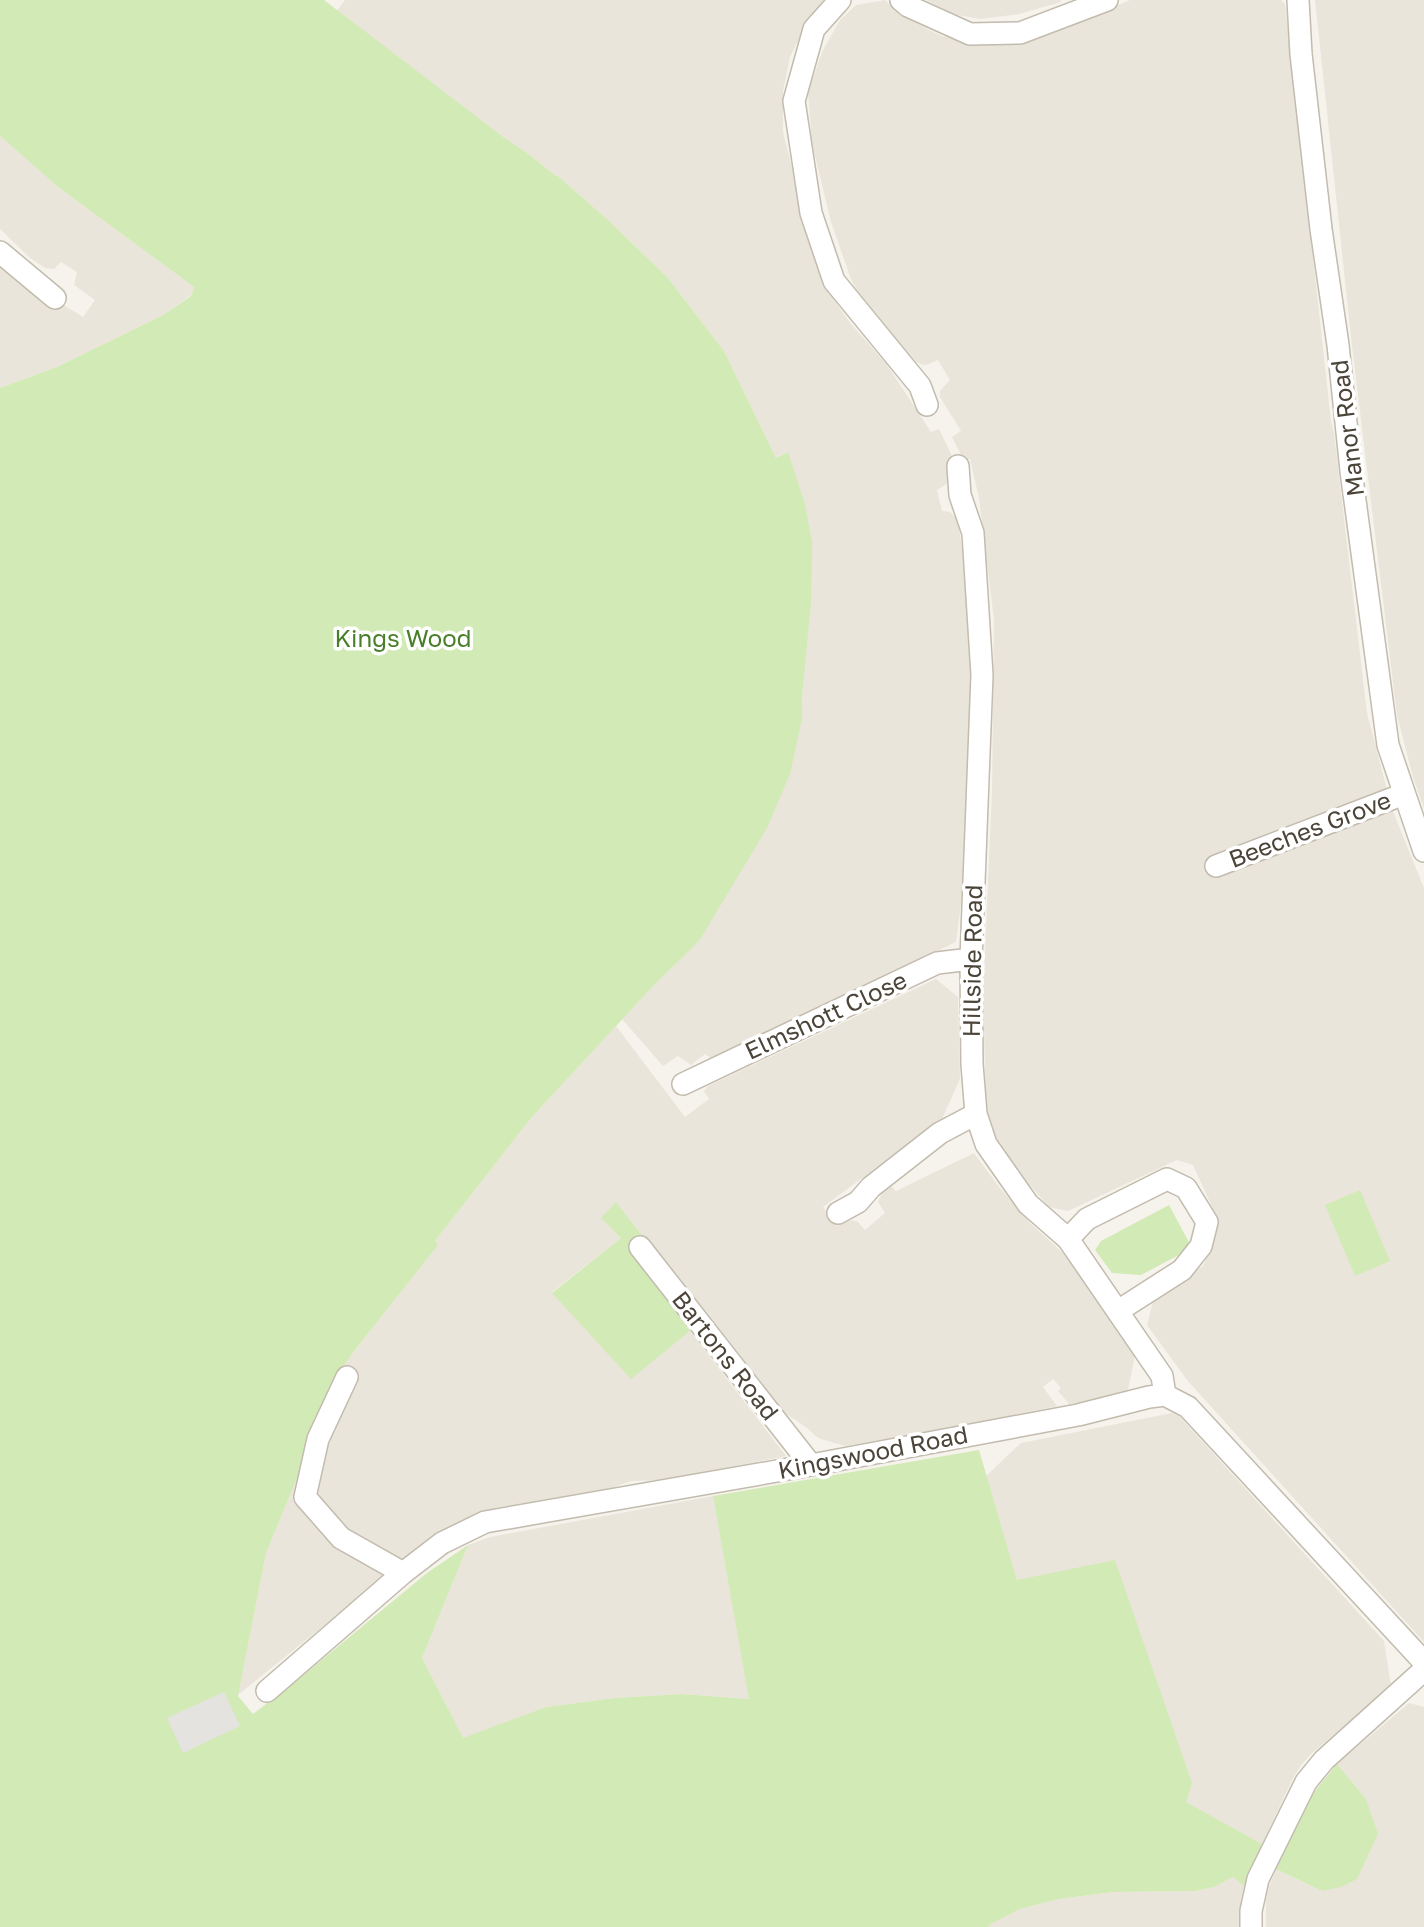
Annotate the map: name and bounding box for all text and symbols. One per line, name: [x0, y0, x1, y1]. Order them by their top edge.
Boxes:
street label: Manor Road: [1324, 358, 1369, 498]
park label: Kings Wood: [335, 623, 471, 652]
street label: Beeches Grove: [1224, 784, 1395, 873]
street label: Hillside Road: [956, 884, 987, 1038]
street label: Elmshott Close: [740, 964, 911, 1065]
street label: Bartons Road: [667, 1285, 786, 1425]
street label: Kingswood Road: [775, 1419, 970, 1484]

